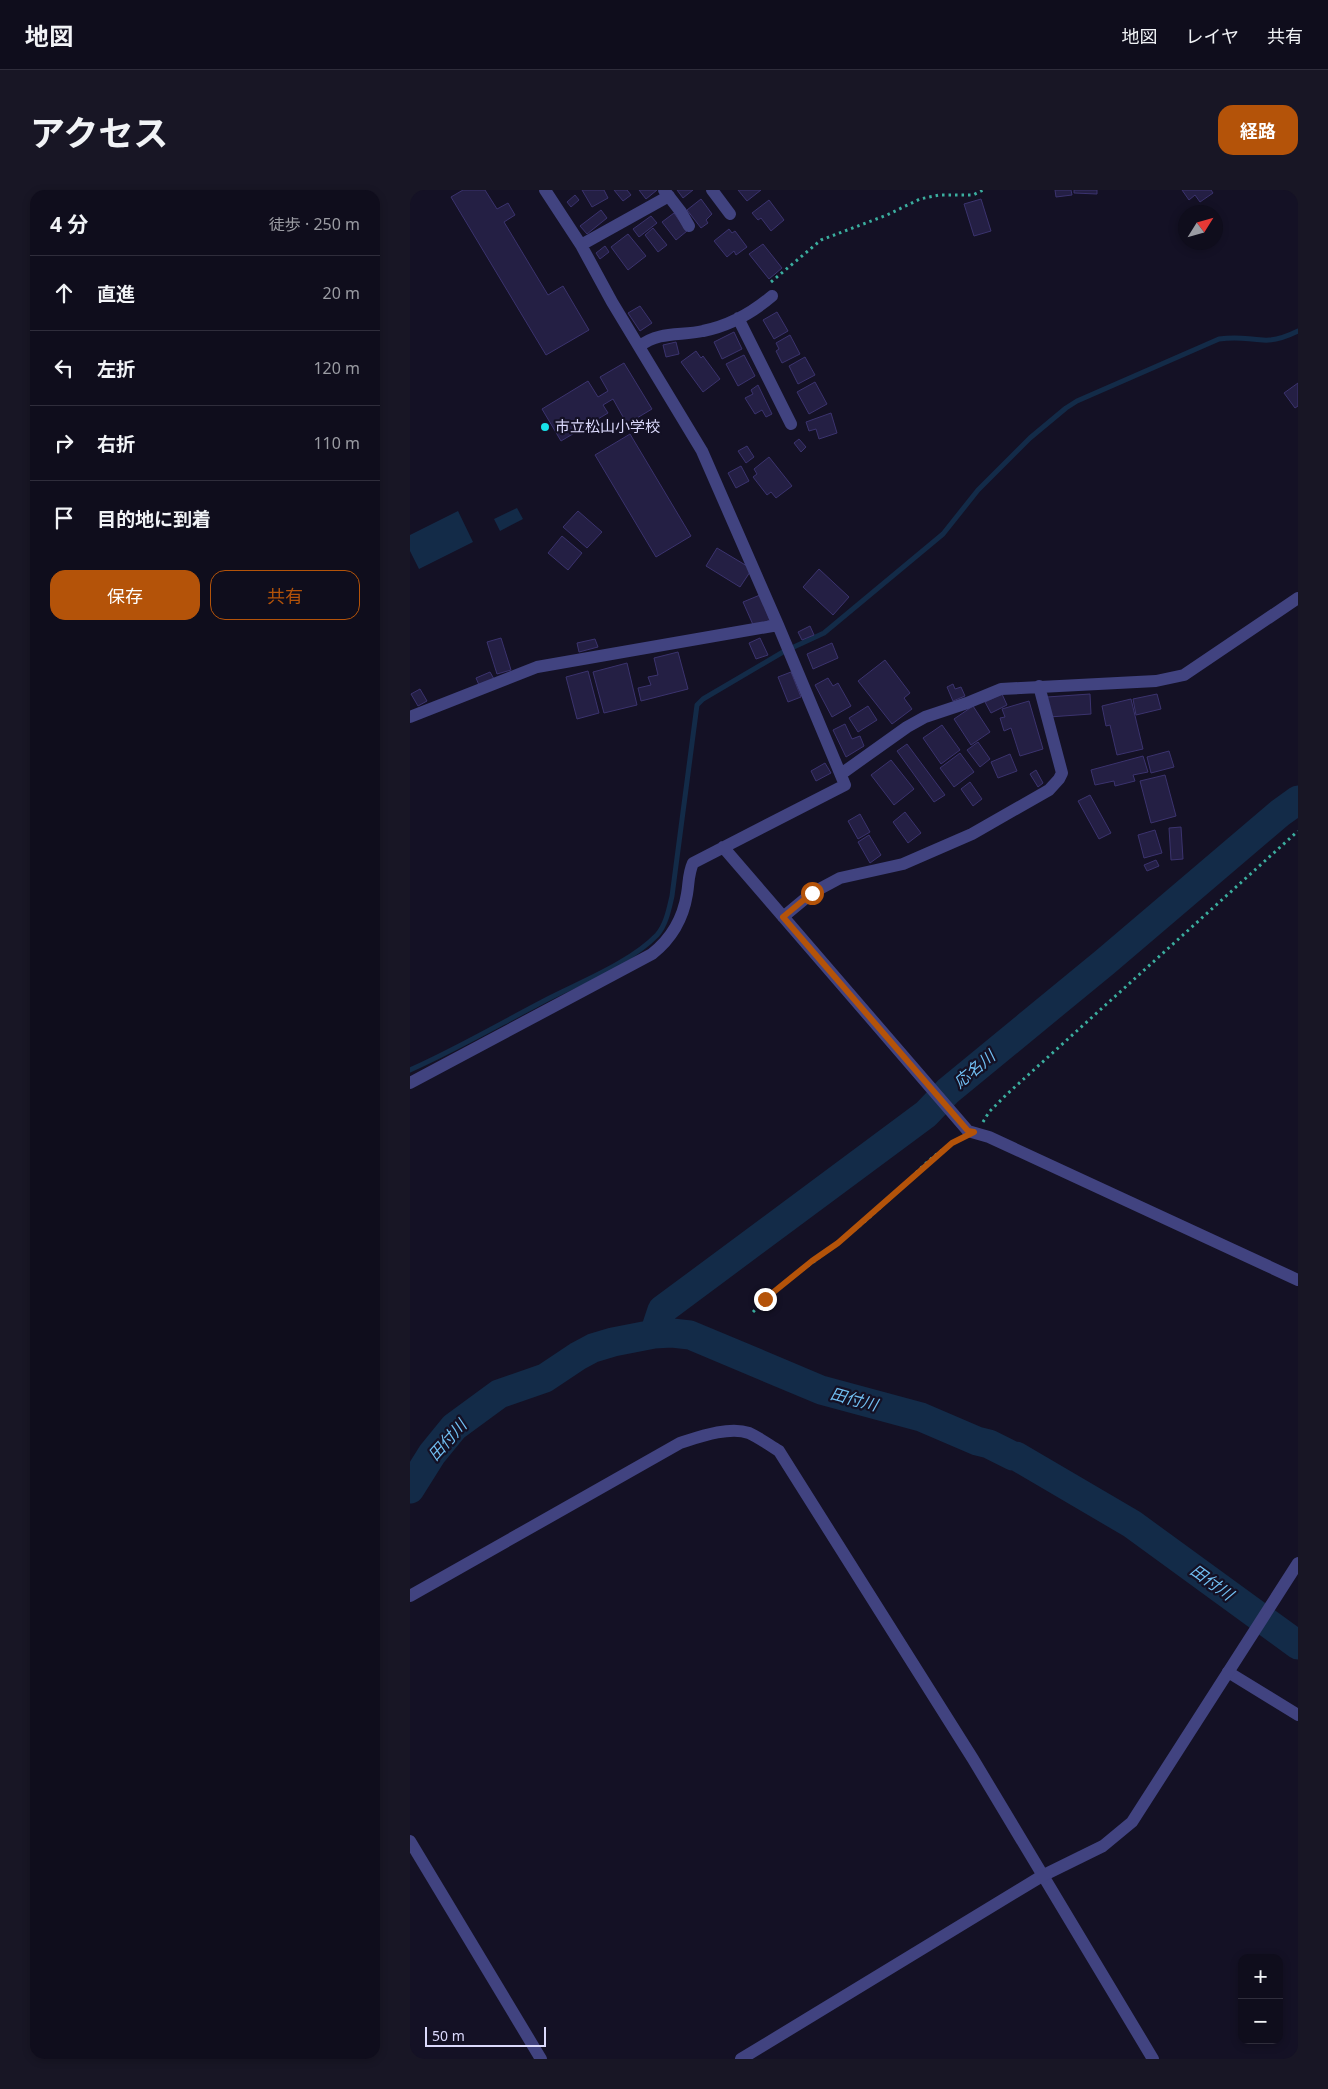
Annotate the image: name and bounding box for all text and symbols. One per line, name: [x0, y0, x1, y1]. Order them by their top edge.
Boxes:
text: 地図: [25, 19, 73, 52]
text: 地図: [1122, 24, 1158, 48]
text: レイヤ: [1186, 24, 1239, 48]
text: 共有: [1267, 24, 1303, 48]
button: 経路: [1218, 105, 1298, 155]
text: アクセス: [30, 109, 168, 156]
north arrow: [1178, 205, 1223, 250]
text: 4 分: [50, 210, 88, 238]
text: 徒歩 · 250 m: [269, 213, 360, 235]
icon: ahead: [50, 279, 78, 307]
text: 直進: [97, 281, 135, 307]
text: 20 m: [323, 282, 360, 304]
icon: left: [50, 354, 78, 382]
text: 左折: [97, 356, 135, 382]
text: 120 m: [313, 357, 360, 379]
place label: 市立松山小学校: [555, 416, 660, 436]
marker: 市立松山小学校: [539, 421, 551, 433]
icon: right: [50, 429, 78, 457]
text: 右折: [97, 431, 135, 457]
text: 110 m: [313, 432, 360, 454]
icon: arrive: [50, 504, 78, 532]
text: 目的地に到着: [97, 506, 211, 532]
button: 保存: [50, 570, 200, 620]
button: 共有: [210, 570, 360, 620]
route start: [801, 882, 824, 905]
water label: 応名川: [949, 1044, 1001, 1093]
route end: [754, 1288, 777, 1311]
water label: 田付川: [828, 1382, 882, 1416]
water label: 田付川: [423, 1413, 473, 1465]
water label: 田付川: [1186, 1559, 1239, 1606]
map controls: [1238, 1954, 1283, 2044]
button: +: [1238, 1954, 1283, 1999]
button: −: [1238, 1999, 1283, 2044]
scale bar: [425, 2024, 546, 2047]
text: 50 m: [432, 2026, 465, 2045]

